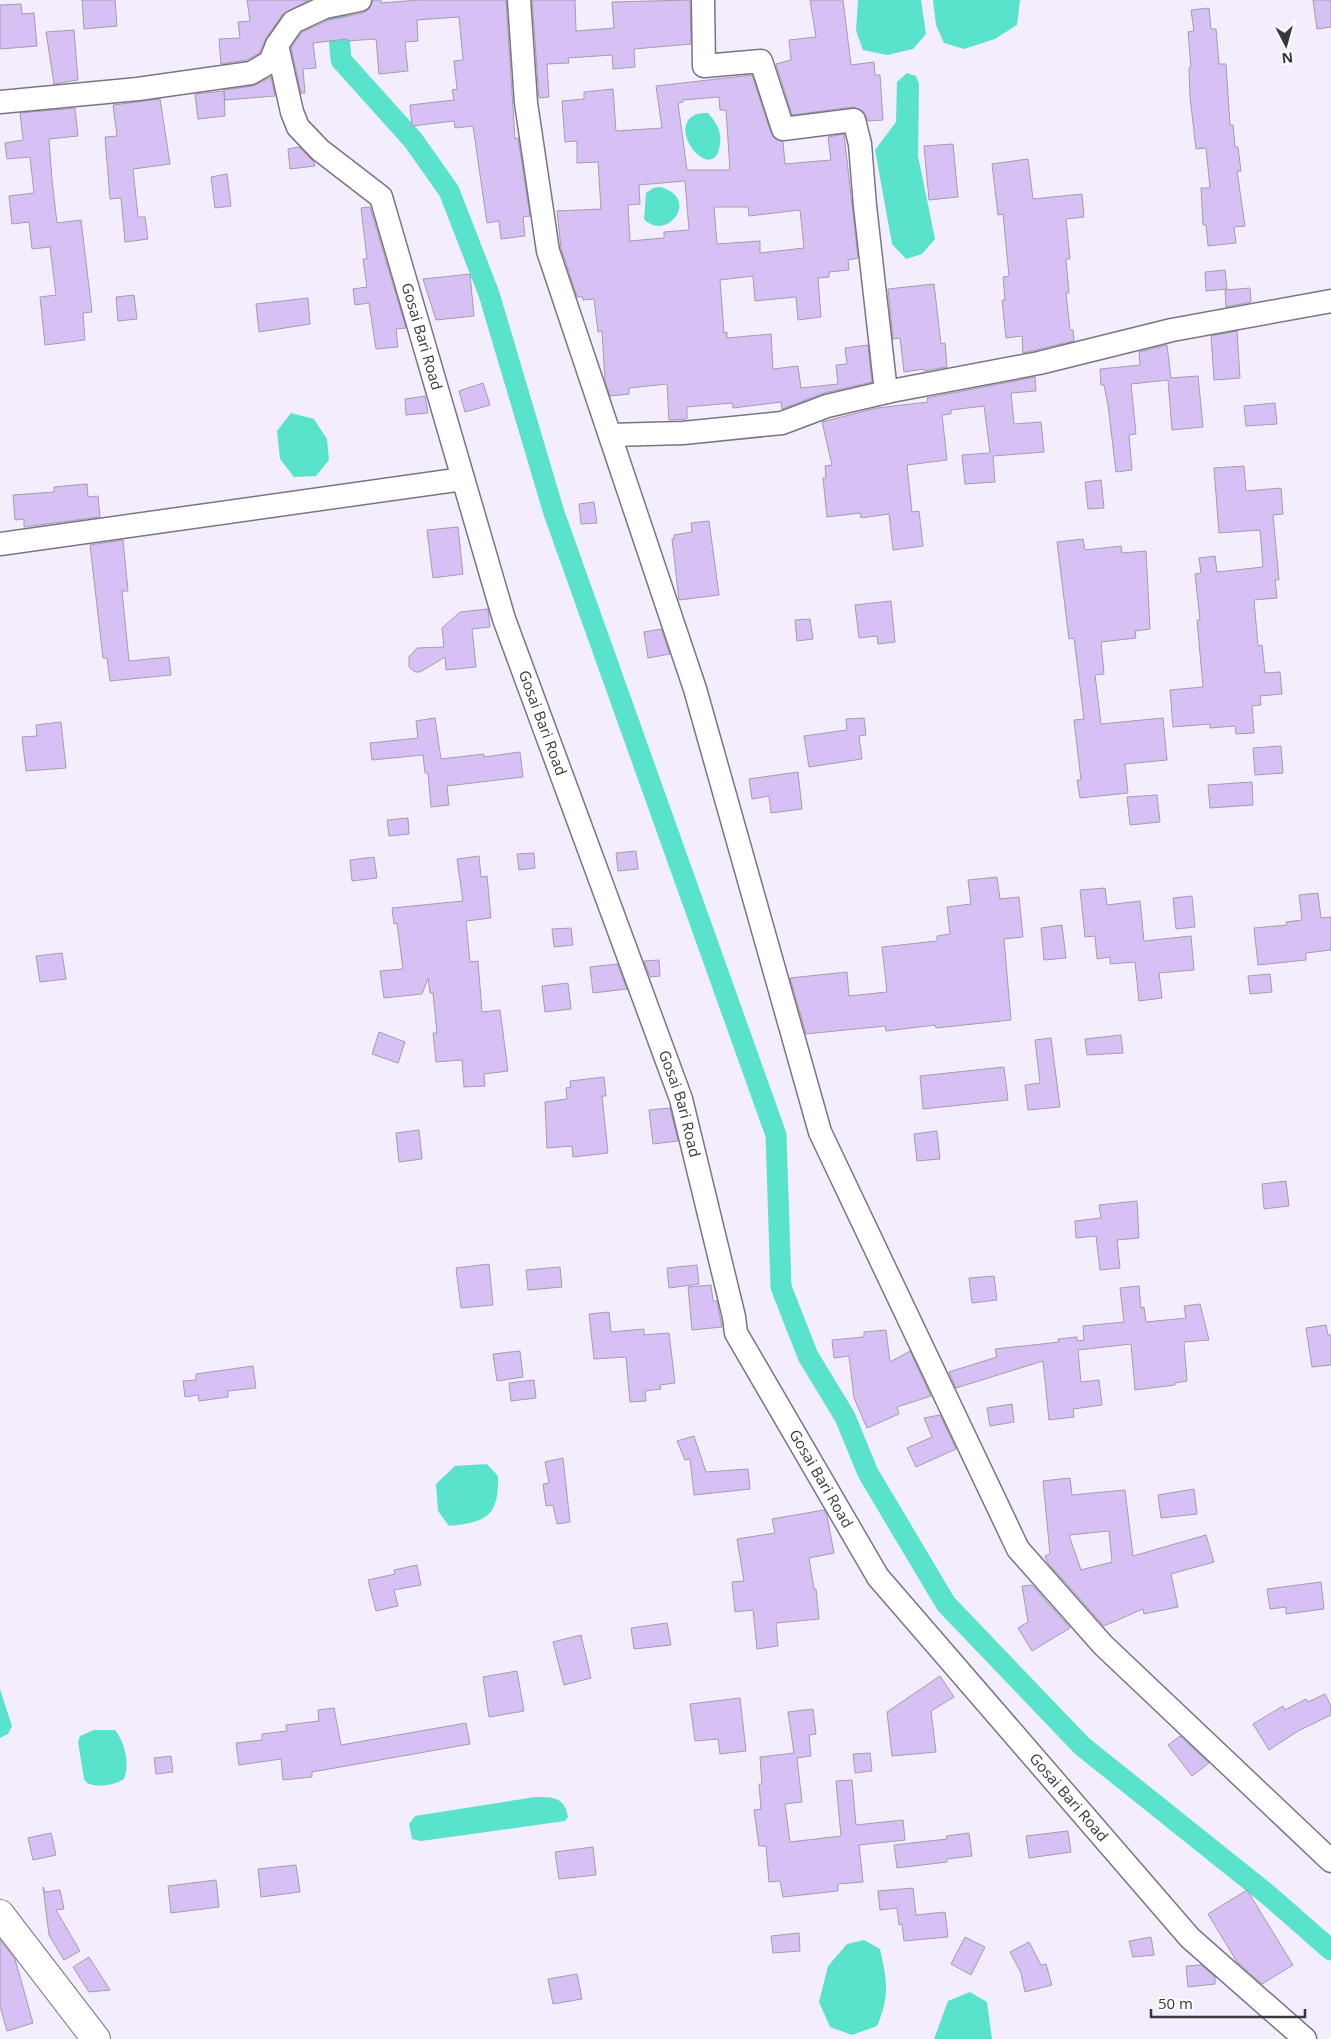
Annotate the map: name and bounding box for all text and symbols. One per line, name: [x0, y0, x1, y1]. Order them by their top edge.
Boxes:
north arrow: [1261, 20, 1311, 70]
text: N: [1281, 48, 1294, 68]
street label: Gosai Bari Road: [398, 280, 448, 392]
street label: Gosai Bari Road: [515, 667, 572, 778]
street label: Gosai Bari Road: [655, 1047, 706, 1159]
street label: Gosai Bari Road: [785, 1425, 858, 1531]
street label: Gosai Bari Road: [1025, 1748, 1113, 1845]
scale bar: [1151, 1986, 1305, 2018]
text: 50 m: [1158, 1993, 1193, 2013]

